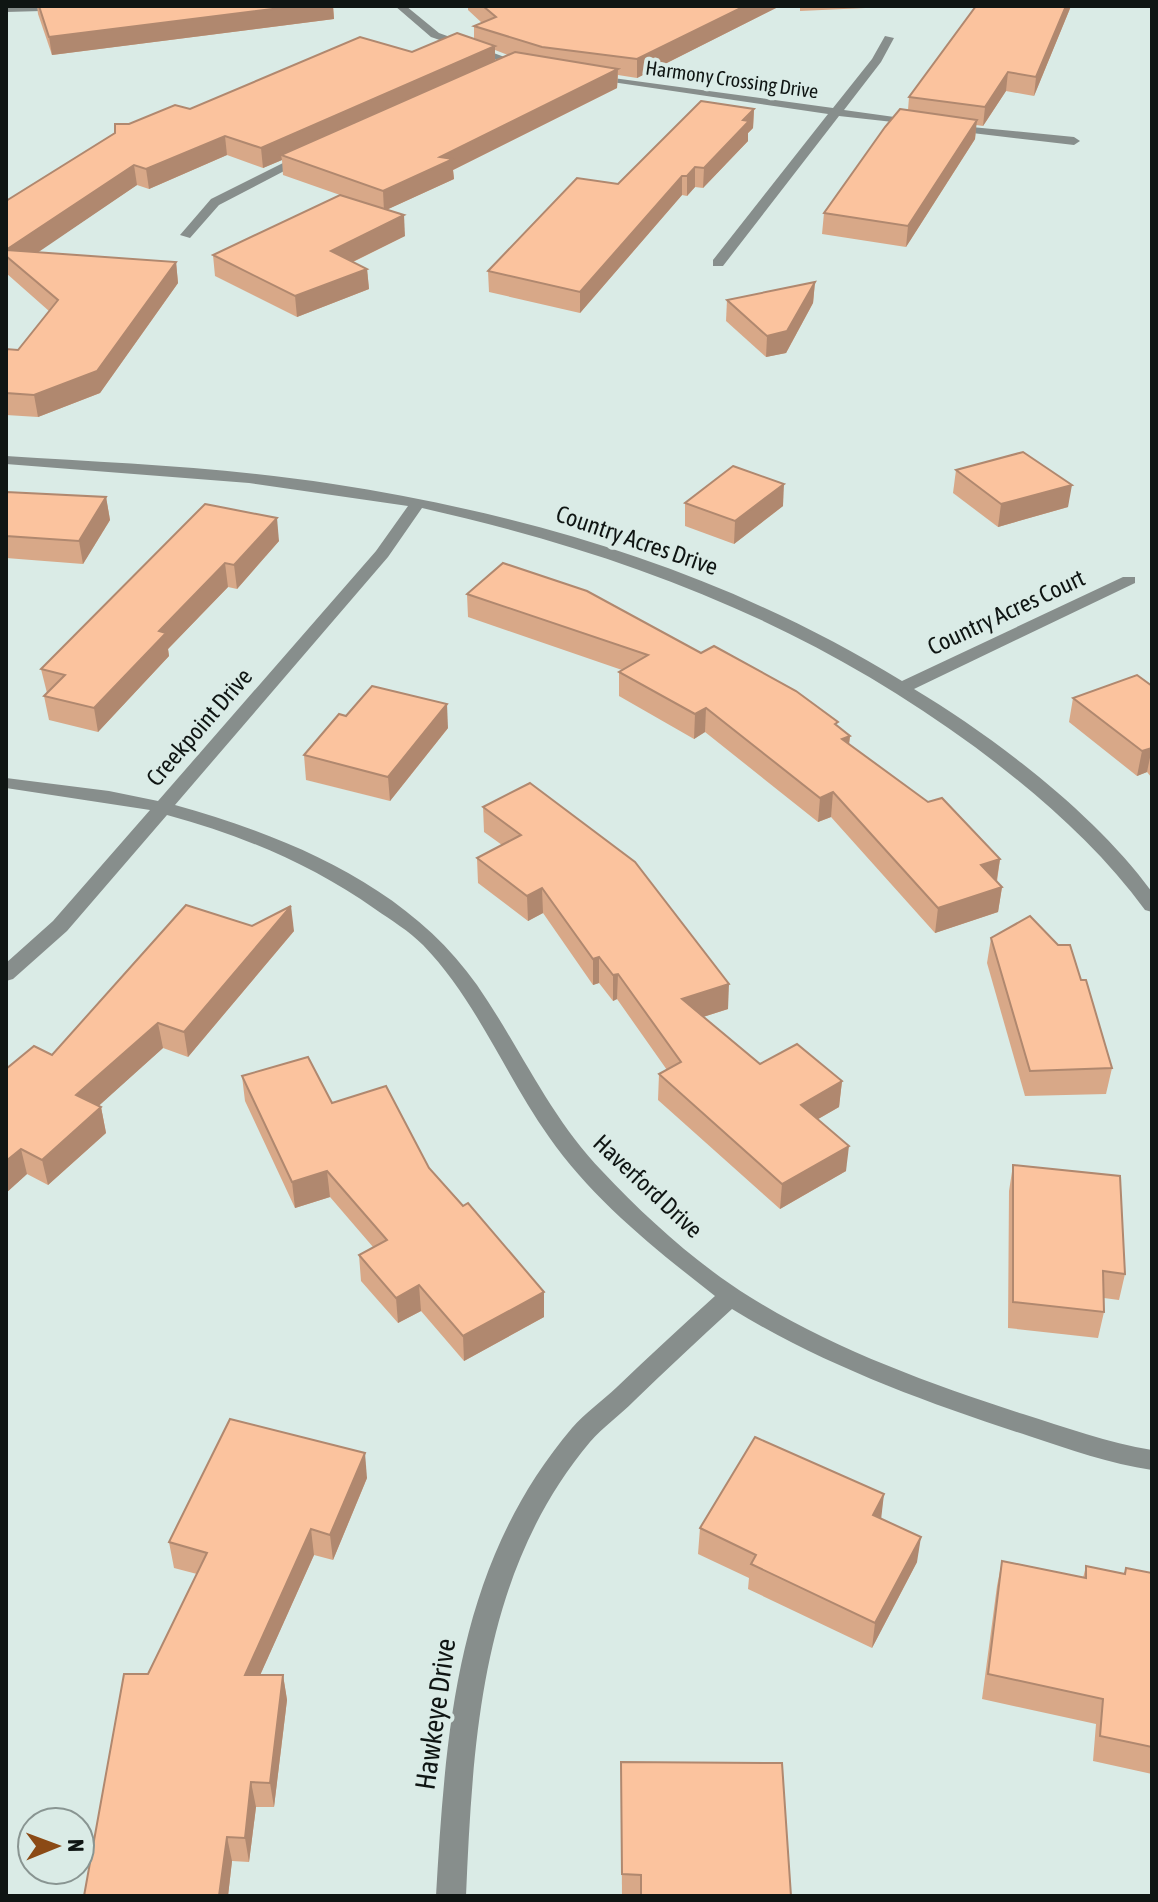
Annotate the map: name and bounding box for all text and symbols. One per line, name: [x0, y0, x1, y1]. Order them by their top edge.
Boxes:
street label: Harmony Crossing Drive: [644, 55, 820, 103]
street label: Country Acres Drive: [552, 500, 722, 580]
street label: Country Acres Court: [923, 564, 1089, 660]
street label: Creekpoint Drive: [141, 663, 257, 791]
street label: Haverford Drive: [588, 1129, 708, 1243]
street label: Hawkeye Drive: [409, 1636, 461, 1792]
north arrow: [16, 1806, 96, 1886]
text: N: [63, 1839, 89, 1852]

